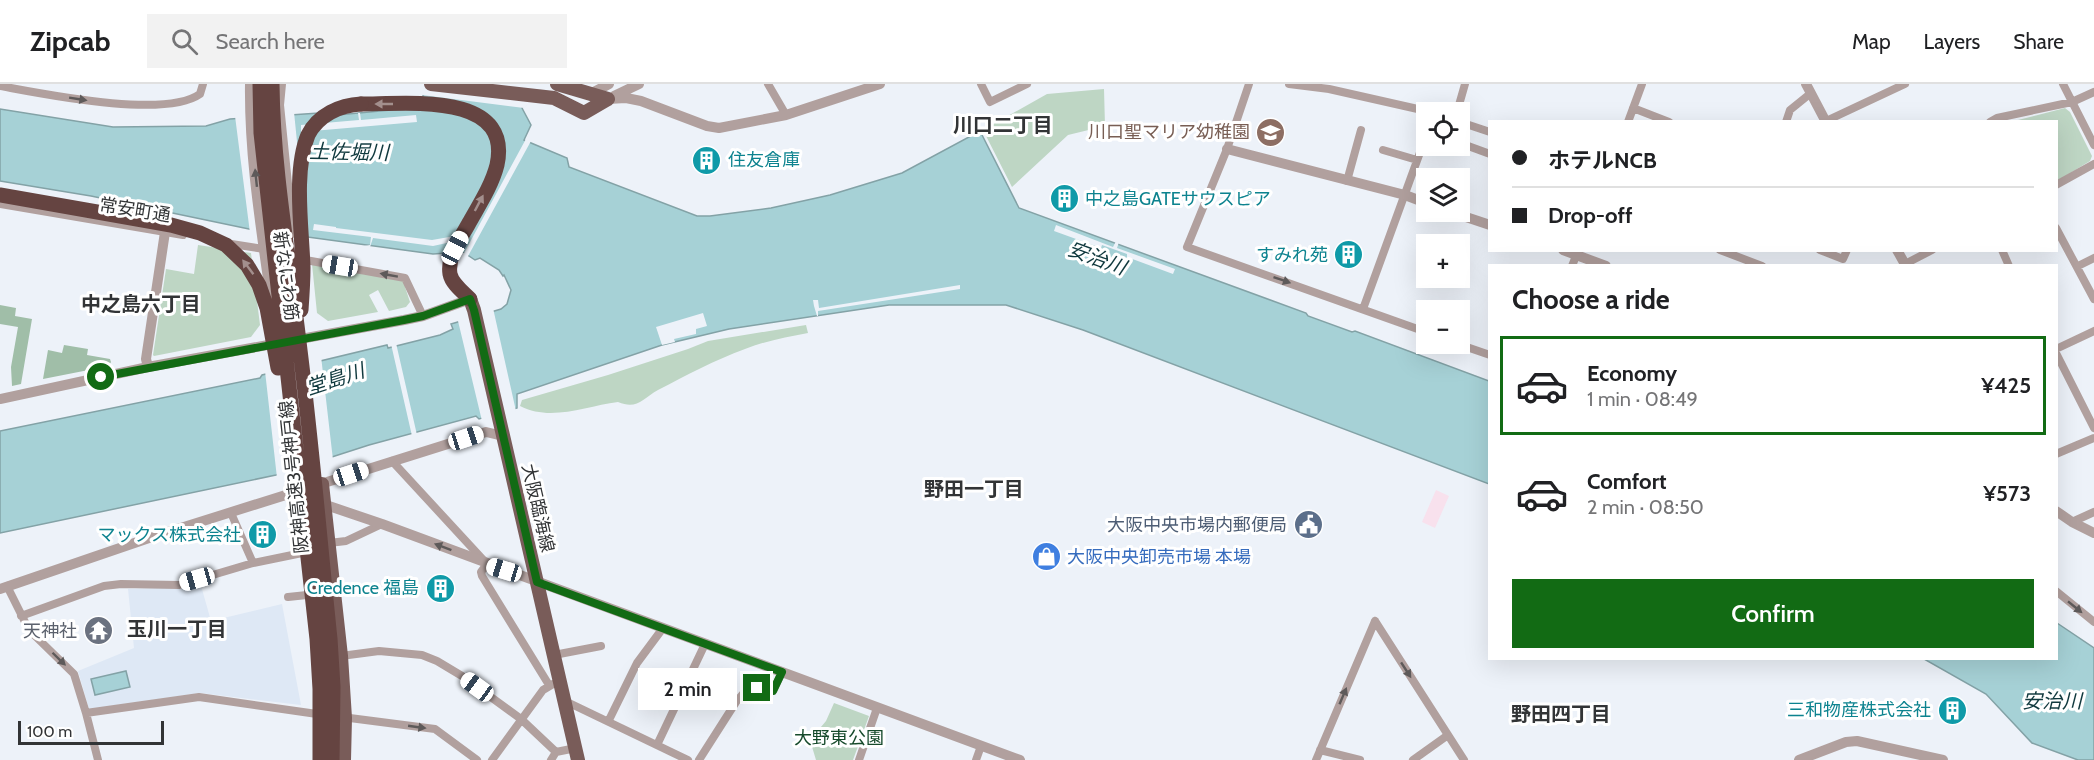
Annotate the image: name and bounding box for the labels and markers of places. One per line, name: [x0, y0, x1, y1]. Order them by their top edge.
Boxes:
school or university icon: 川口聖マリア幼稚園: [1255, 116, 1287, 148]
place label: 川口聖マリア幼稚園: [1088, 121, 1250, 143]
building icon: 住友倉庫: [691, 144, 723, 176]
place label: 住友倉庫: [728, 149, 800, 171]
building icon: 中之島GATEサウスピア: [1048, 183, 1080, 215]
place label: 中之島GATEサウスピア: [1085, 188, 1271, 210]
building icon: すみれ苑: [1333, 239, 1365, 271]
place label: すみれ苑: [1256, 244, 1328, 266]
public building icon: 大阪中央市場内郵便局: [1292, 509, 1324, 541]
place label: 大阪中央市場内郵便局: [1107, 514, 1287, 536]
building icon: マックス株式会社: [246, 519, 278, 551]
place label: マックス株式会社: [98, 524, 241, 546]
shop icon: 大阪中央卸売市場 本場: [1030, 541, 1062, 573]
place label: 大阪中央卸売市場 本場: [1067, 546, 1251, 568]
building icon: Credence 福島: [424, 572, 456, 604]
place label: Credence 福島: [307, 577, 419, 599]
temple icon: 天神社: [82, 615, 114, 647]
place label: 天神社: [23, 620, 77, 642]
building icon: 三和物産株式会社: [1936, 694, 1968, 726]
place label: 三和物産株式会社: [1787, 699, 1931, 721]

